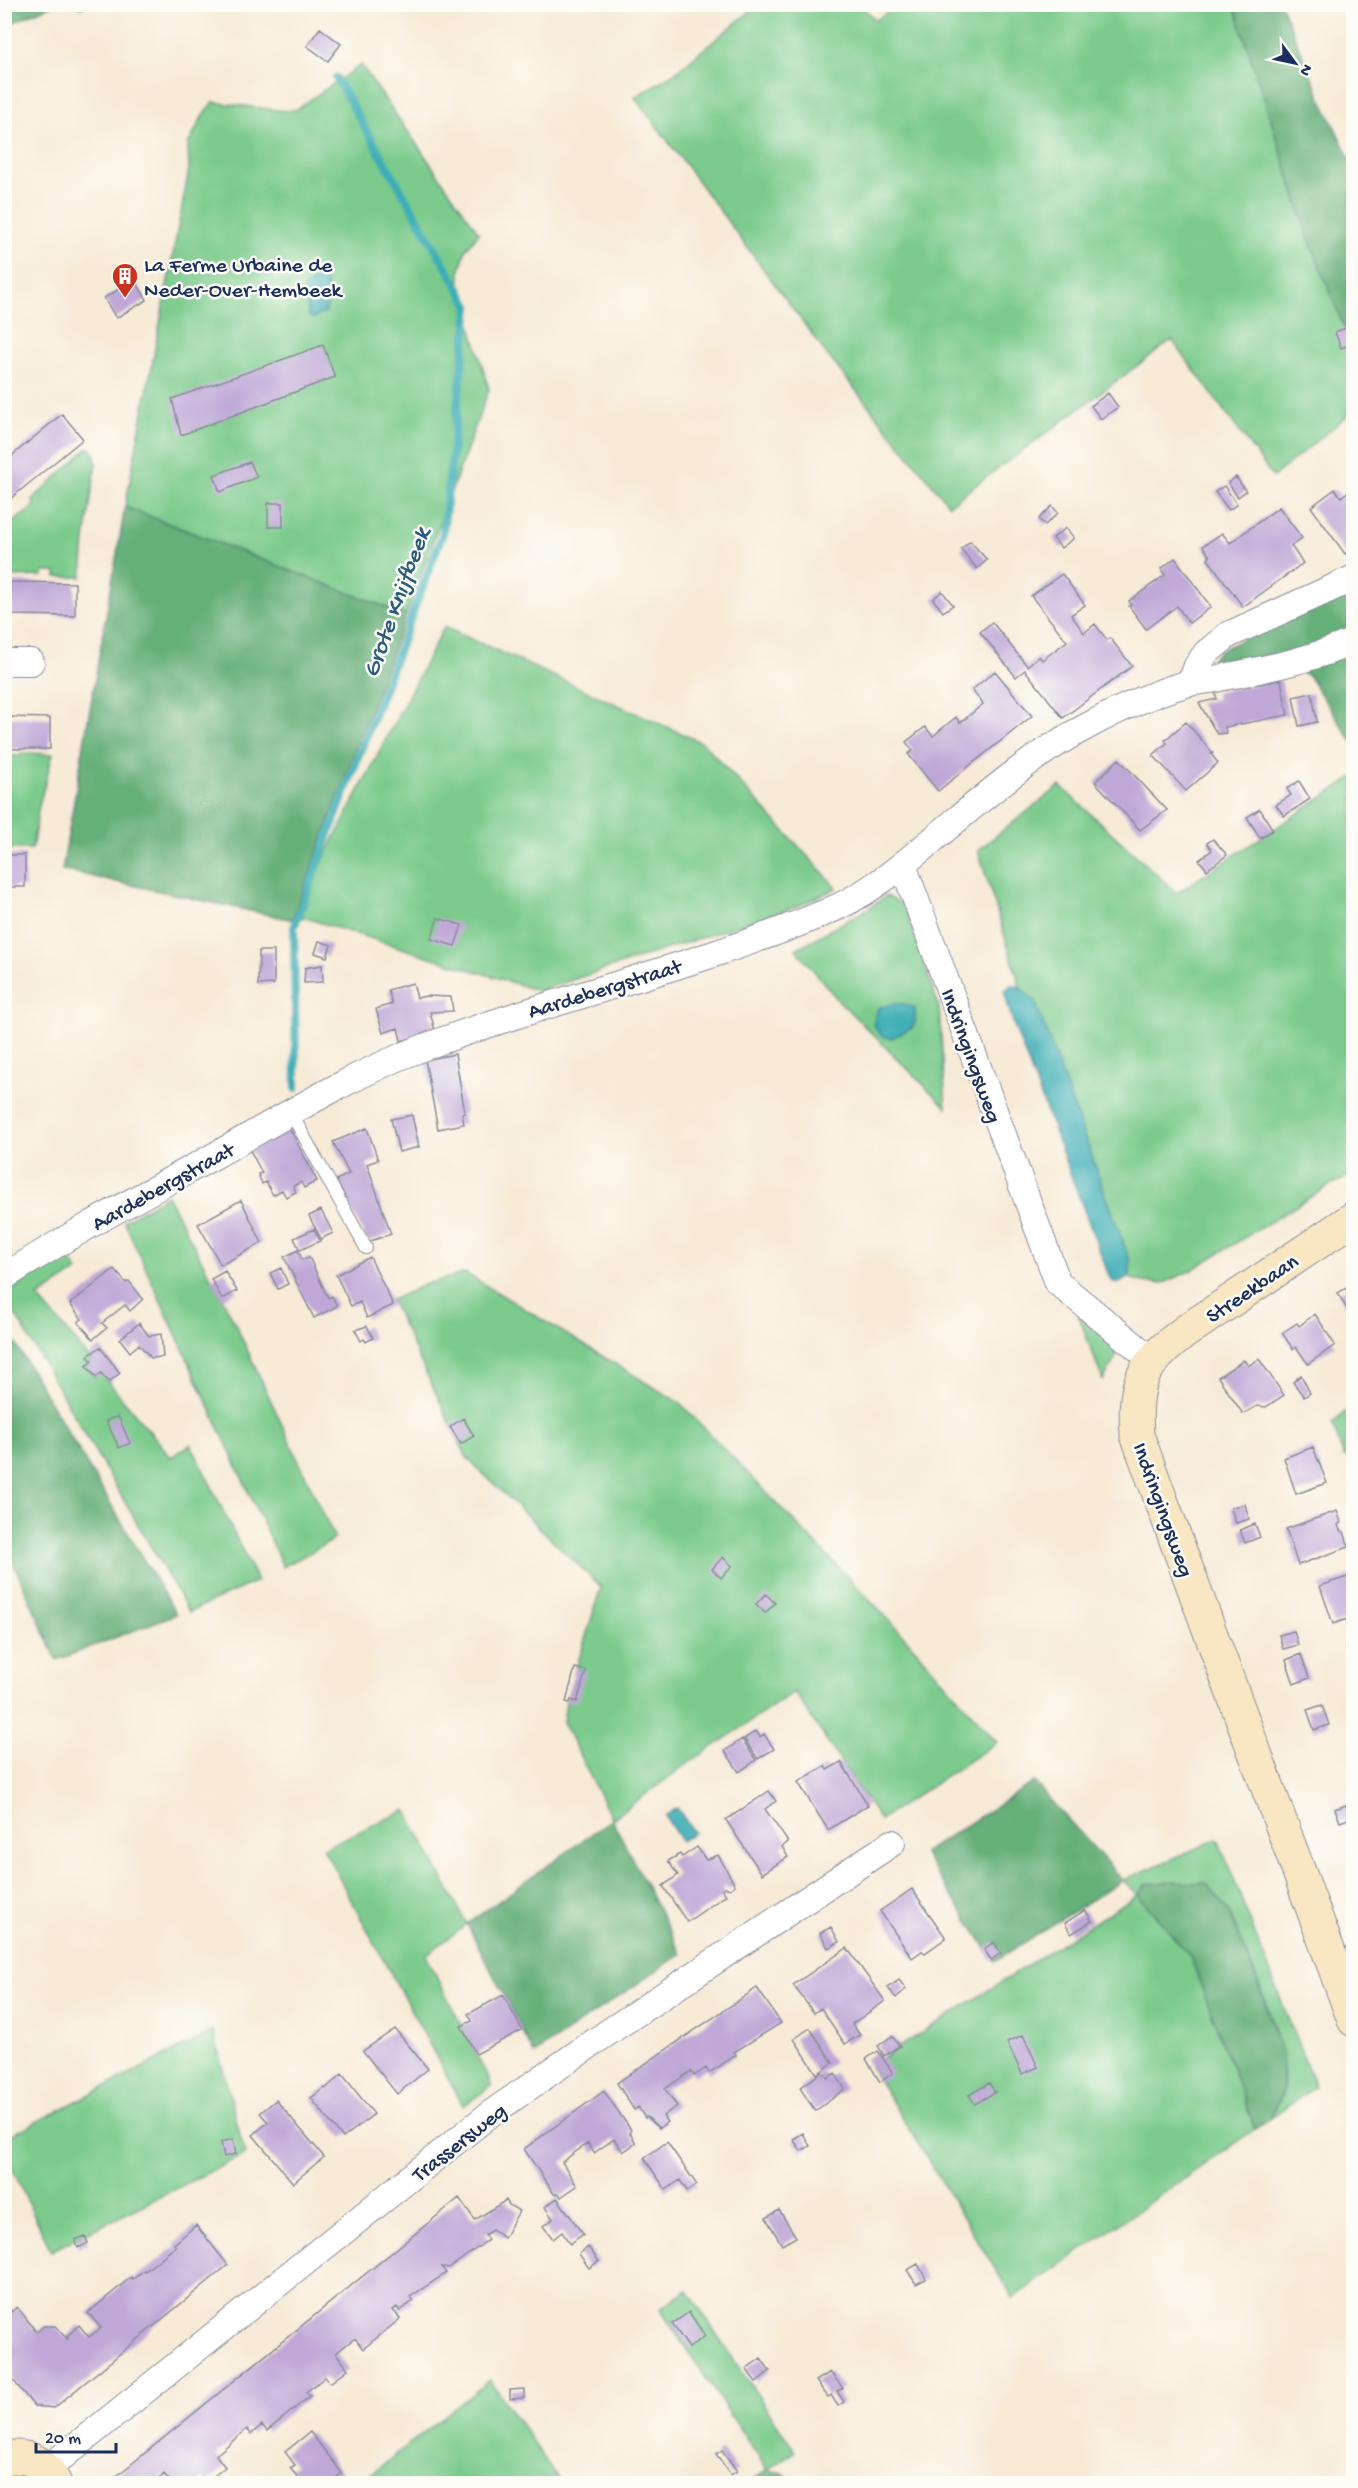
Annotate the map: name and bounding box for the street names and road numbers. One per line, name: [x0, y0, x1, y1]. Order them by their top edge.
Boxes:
street label: Aardebergstraat: [525, 955, 687, 1026]
street label: Indringingsweg: [933, 986, 1006, 1127]
street label: Aardebergstraat: [88, 1138, 241, 1238]
street label: Streekbaan: [1202, 1250, 1305, 1331]
street label: Indringingsweg: [1125, 1440, 1198, 1581]
street label: Trassersweg: [406, 2099, 513, 2190]

